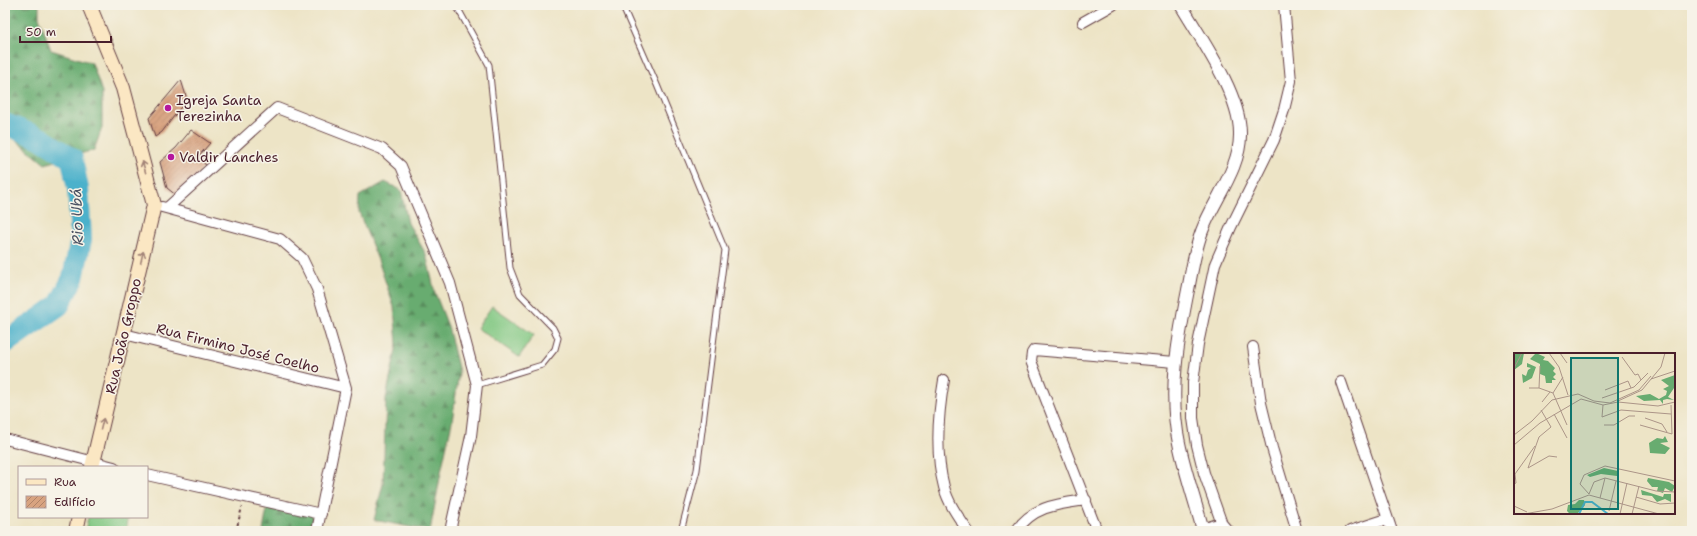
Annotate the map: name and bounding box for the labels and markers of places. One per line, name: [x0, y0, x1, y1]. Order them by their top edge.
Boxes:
place label: Igreja Santa Terezinha: [176, 91, 262, 125]
marker: Igreja Santa Terezinha: [163, 103, 173, 113]
place label: Valdir Lanches: [179, 148, 279, 166]
marker: Valdir Lanches: [166, 152, 176, 162]

